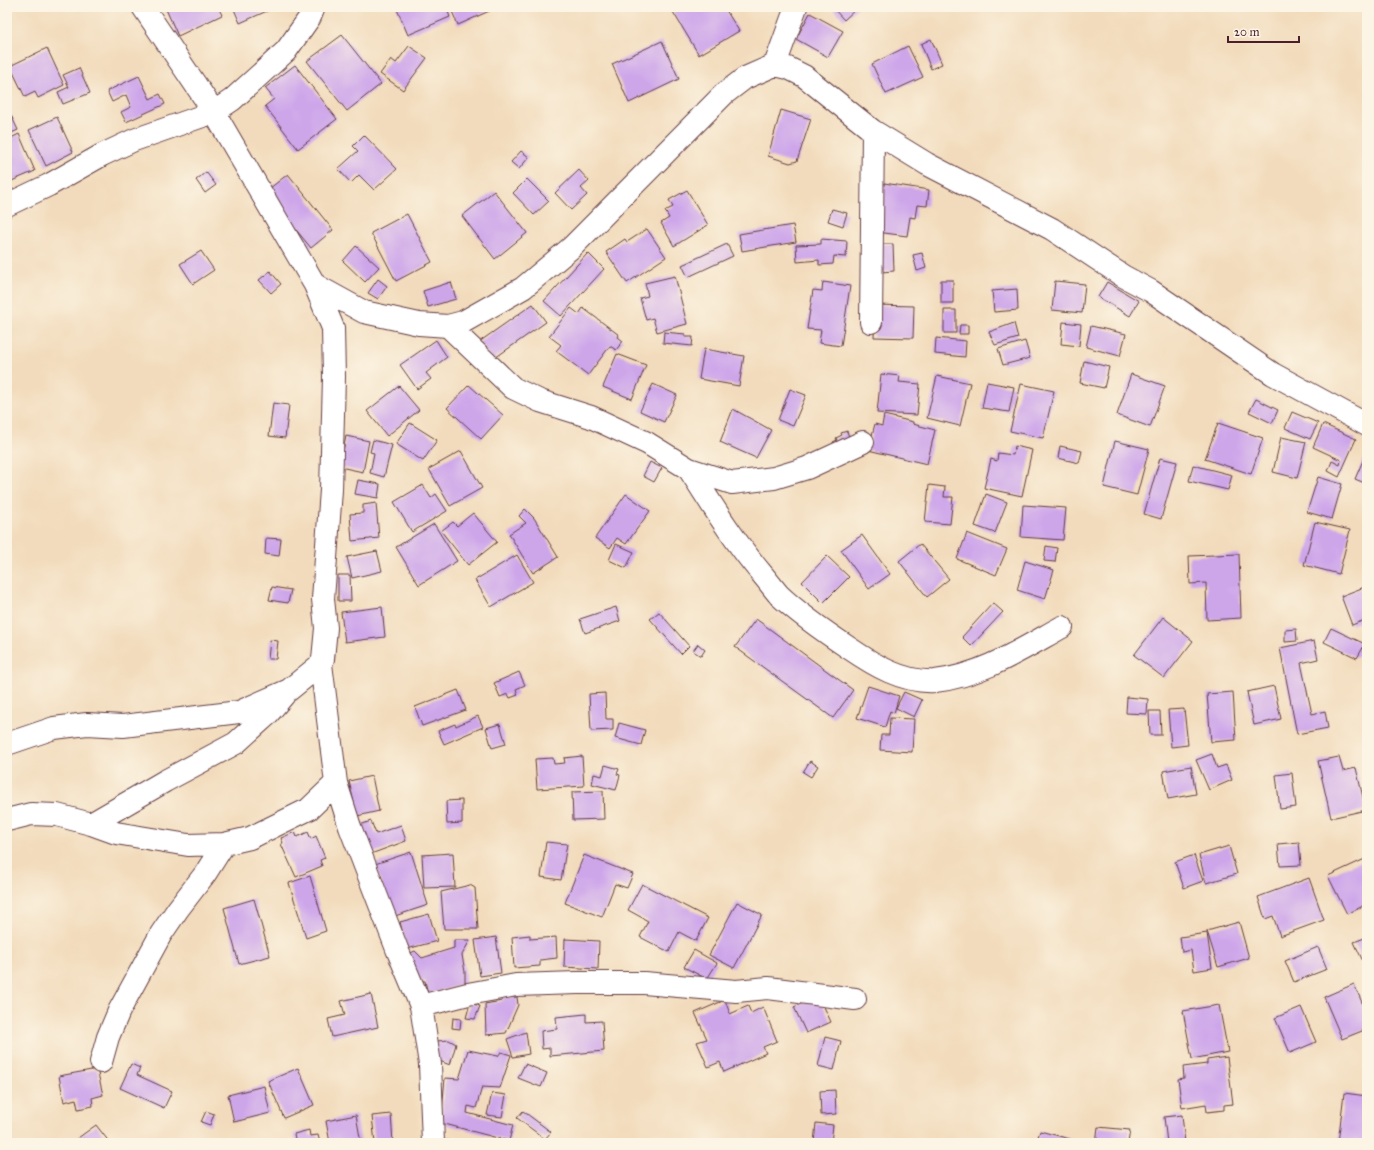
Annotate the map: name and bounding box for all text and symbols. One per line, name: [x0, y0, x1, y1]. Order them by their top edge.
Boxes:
scale bar: [1228, 18, 1299, 44]
text: 20 m: [1234, 25, 1260, 39]

